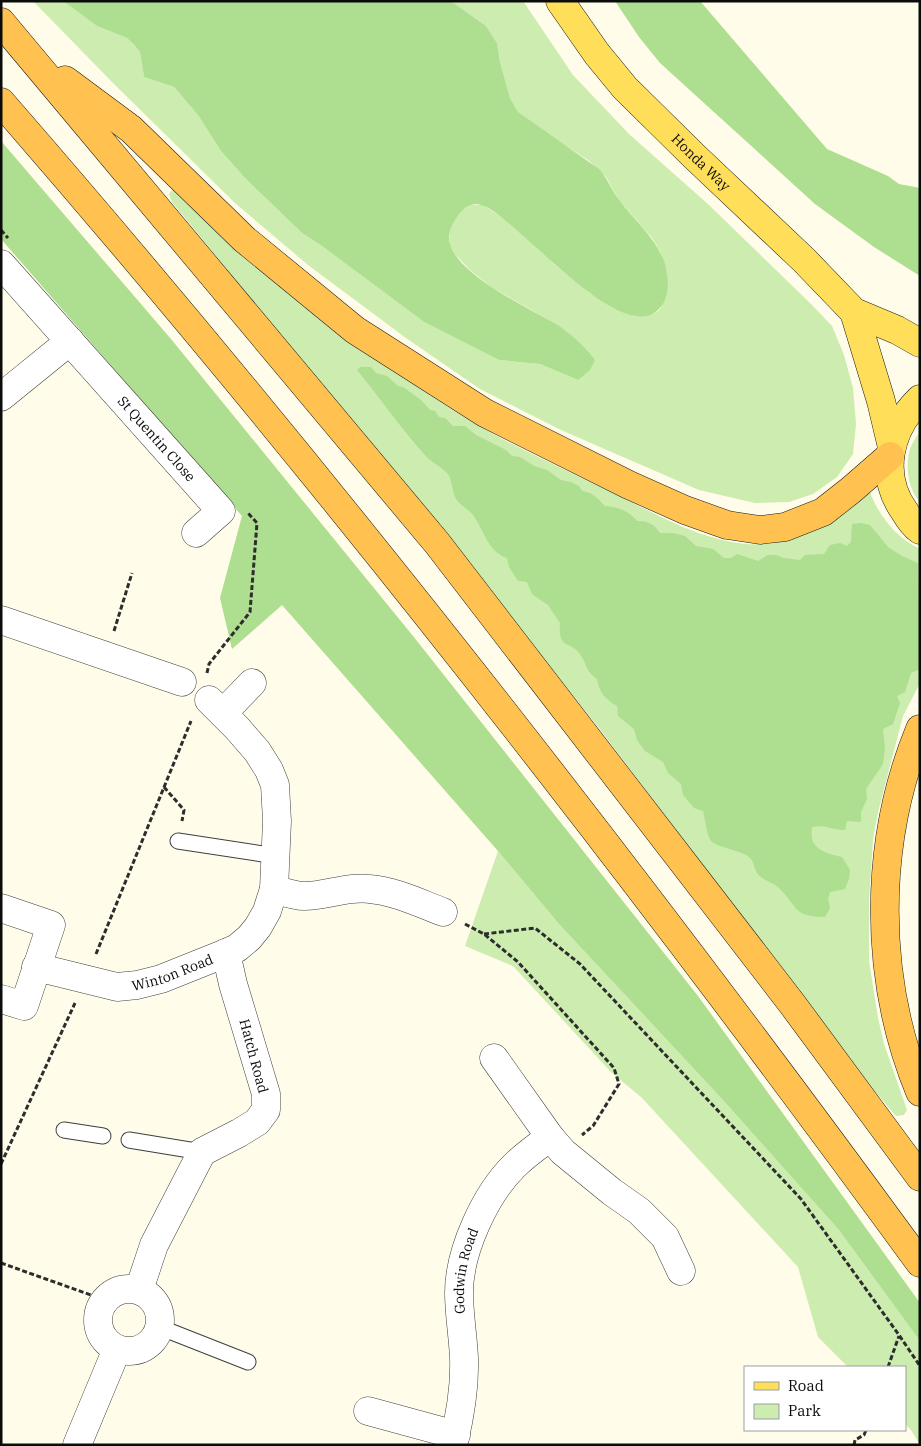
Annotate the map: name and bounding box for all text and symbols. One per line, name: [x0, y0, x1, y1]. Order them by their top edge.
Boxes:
street label: Honda Way: [668, 130, 735, 195]
street label: St Quentin Close: [114, 392, 200, 485]
street label: Winton Road: [130, 950, 216, 995]
street label: Hatch Road: [235, 1017, 273, 1096]
street label: Godwin Road: [450, 1225, 482, 1315]
legend: [744, 1366, 906, 1431]
text: Road: [788, 1376, 824, 1395]
text: Park: [788, 1401, 821, 1420]

